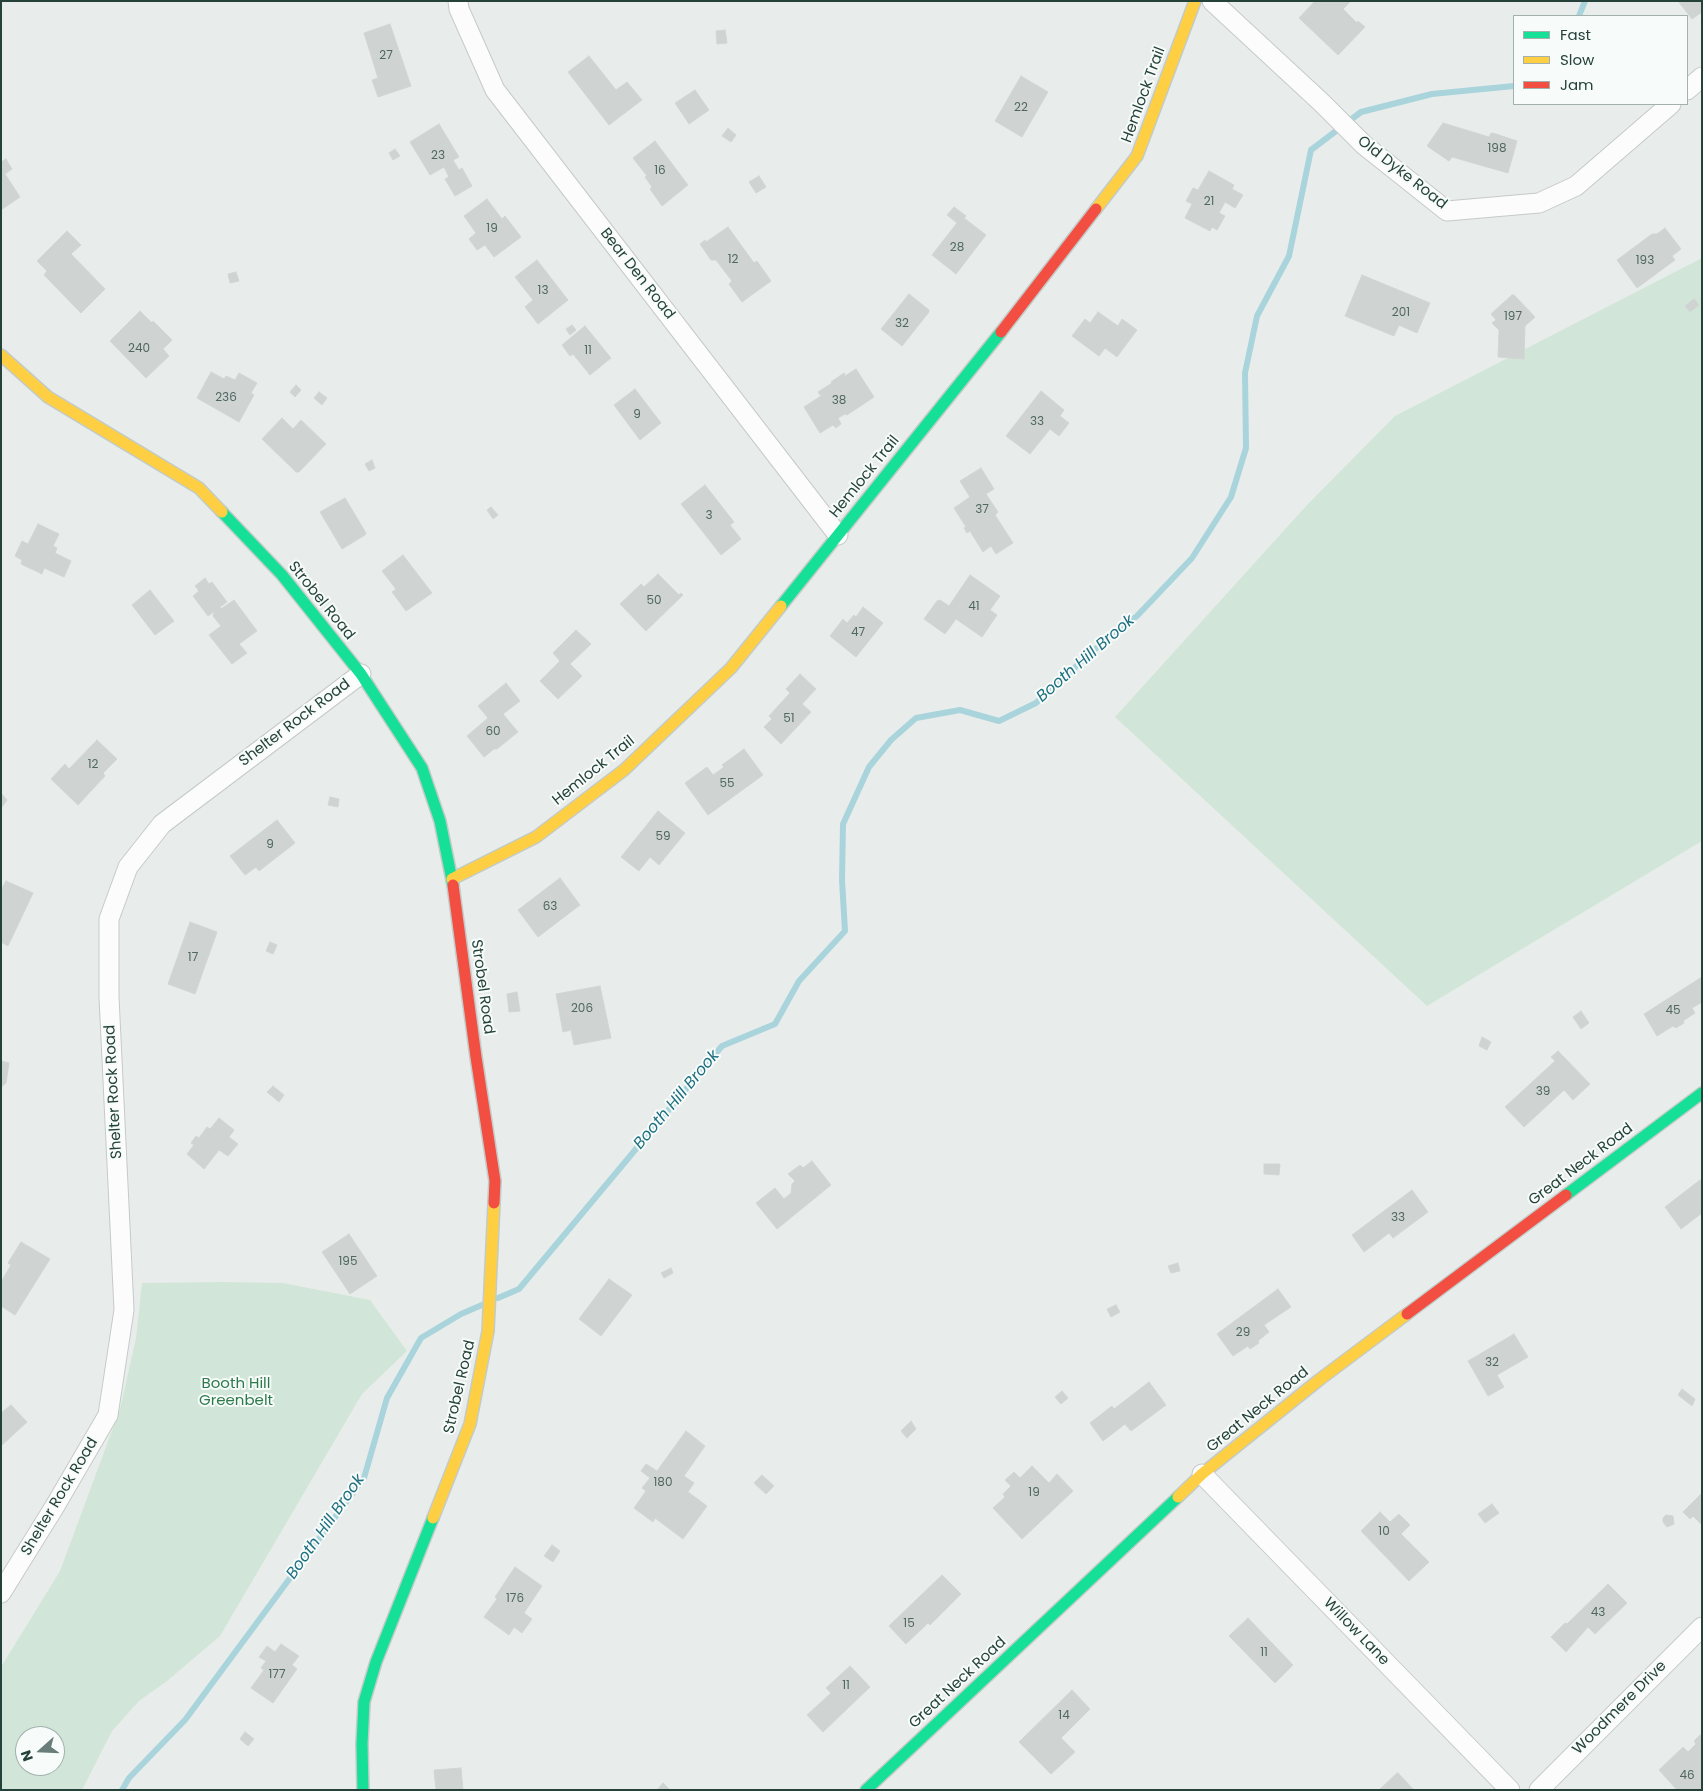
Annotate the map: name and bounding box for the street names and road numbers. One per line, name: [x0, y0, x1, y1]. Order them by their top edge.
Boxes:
street label: Hemlock Trail: [1118, 45, 1170, 145]
street label: Old Dyke Road: [1354, 132, 1450, 214]
street label: Bear Den Road: [596, 225, 678, 323]
street label: Hemlock Trail: [826, 432, 904, 522]
street label: Strobel Road: [284, 558, 358, 644]
street label: Shelter Rock Road: [236, 675, 354, 771]
street label: Hemlock Trail: [549, 732, 639, 810]
street label: Strobel Road: [466, 938, 498, 1036]
street label: Shelter Rock Road: [101, 1024, 127, 1160]
street label: Great Neck Road: [1525, 1120, 1637, 1210]
street label: Strobel Road: [440, 1338, 480, 1436]
street label: Great Neck Road: [1203, 1363, 1313, 1457]
street label: Shelter Rock Road: [18, 1435, 102, 1559]
street label: Willow Lane: [1319, 1594, 1393, 1670]
street label: Great Neck Road: [906, 1634, 1010, 1732]
street label: Woodmere Drive: [1569, 1657, 1671, 1759]

